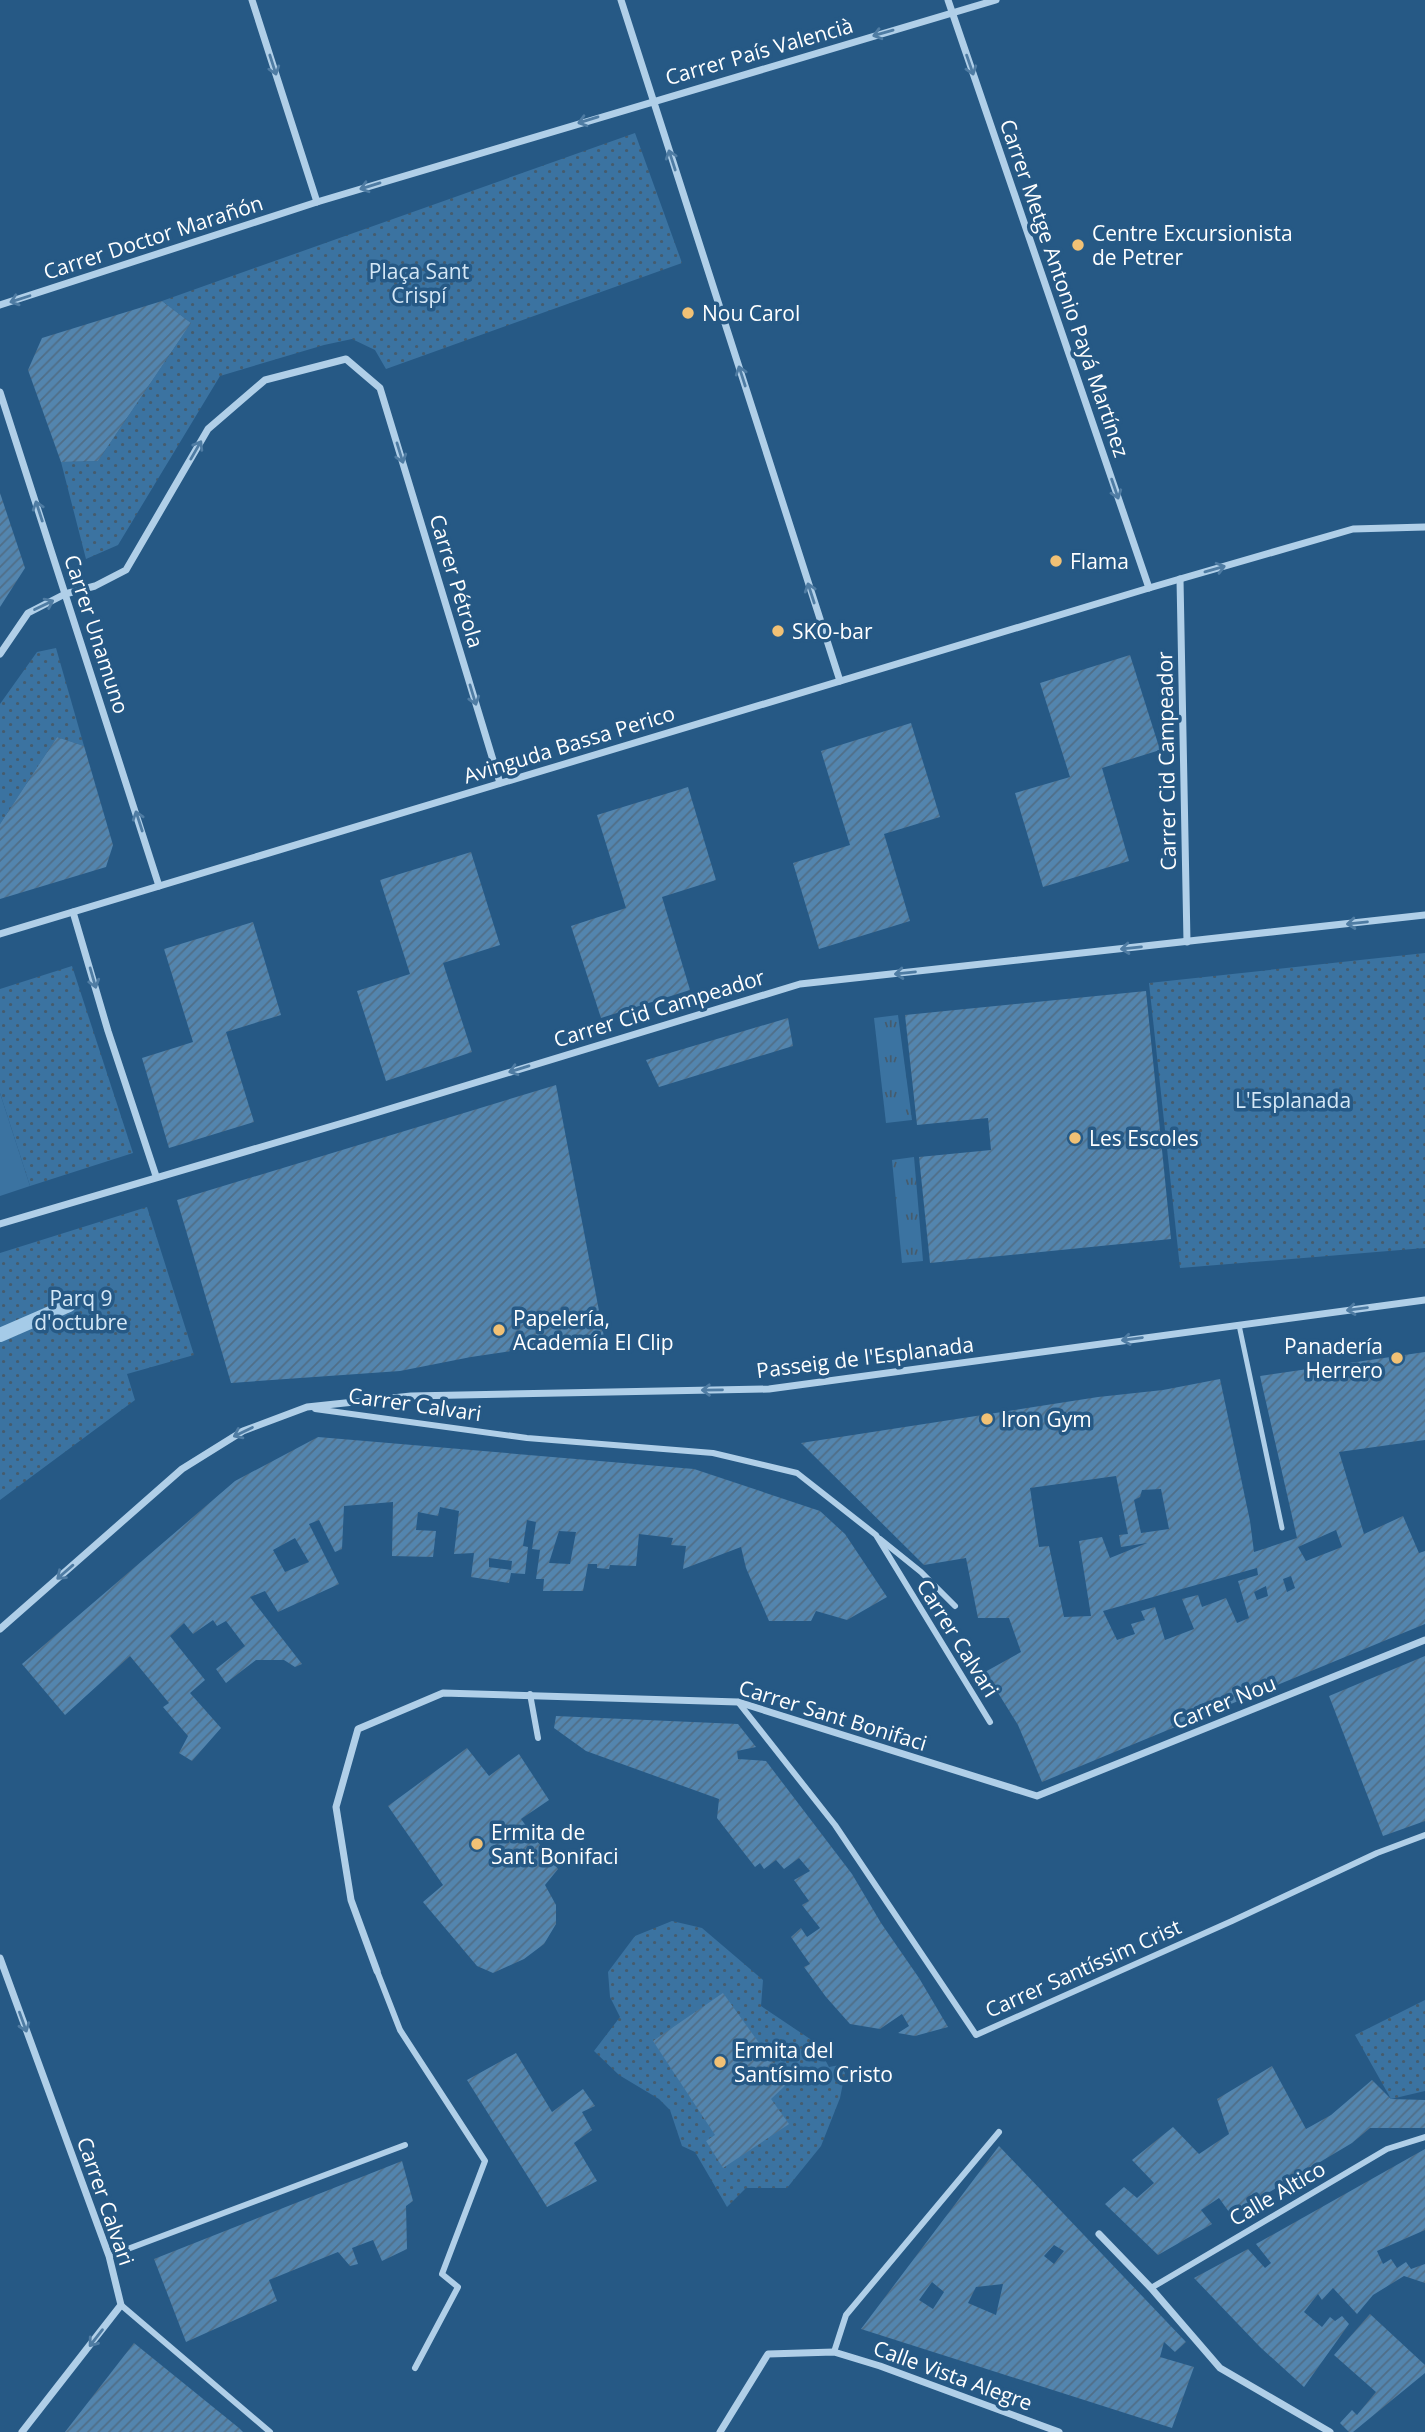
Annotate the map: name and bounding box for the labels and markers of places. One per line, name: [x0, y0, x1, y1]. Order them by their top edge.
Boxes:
place label: Centre Excursionista de Petrer: [1092, 219, 1293, 271]
marker: Centre Excursionista de Petrer: [1070, 237, 1086, 253]
place label: Nou Carol: [702, 299, 800, 327]
marker: Nou Carol: [680, 305, 696, 321]
place label: Flama: [1070, 547, 1129, 575]
marker: Flama: [1048, 553, 1064, 569]
place label: SKO-bar: [792, 617, 873, 645]
marker: SKO-bar: [770, 623, 786, 639]
place label: Les Escoles: [1089, 1124, 1199, 1152]
marker: Les Escoles: [1067, 1130, 1083, 1146]
place label: Papelería, Academía El Clip: [513, 1304, 674, 1356]
marker: Papelería, Academía El Clip: [491, 1322, 507, 1338]
place label: Panadería Herrero: [1284, 1332, 1383, 1384]
marker: Panadería Herrero: [1389, 1350, 1405, 1366]
place label: Iron Gym: [1001, 1405, 1092, 1433]
marker: Iron Gym: [979, 1411, 995, 1427]
place label: Ermita de Sant Bonifaci: [491, 1818, 618, 1870]
marker: Ermita de Sant Bonifaci: [469, 1836, 485, 1852]
place label: Ermita del Santísimo Cristo: [734, 2036, 893, 2088]
marker: Ermita del Santísimo Cristo: [712, 2054, 728, 2070]

